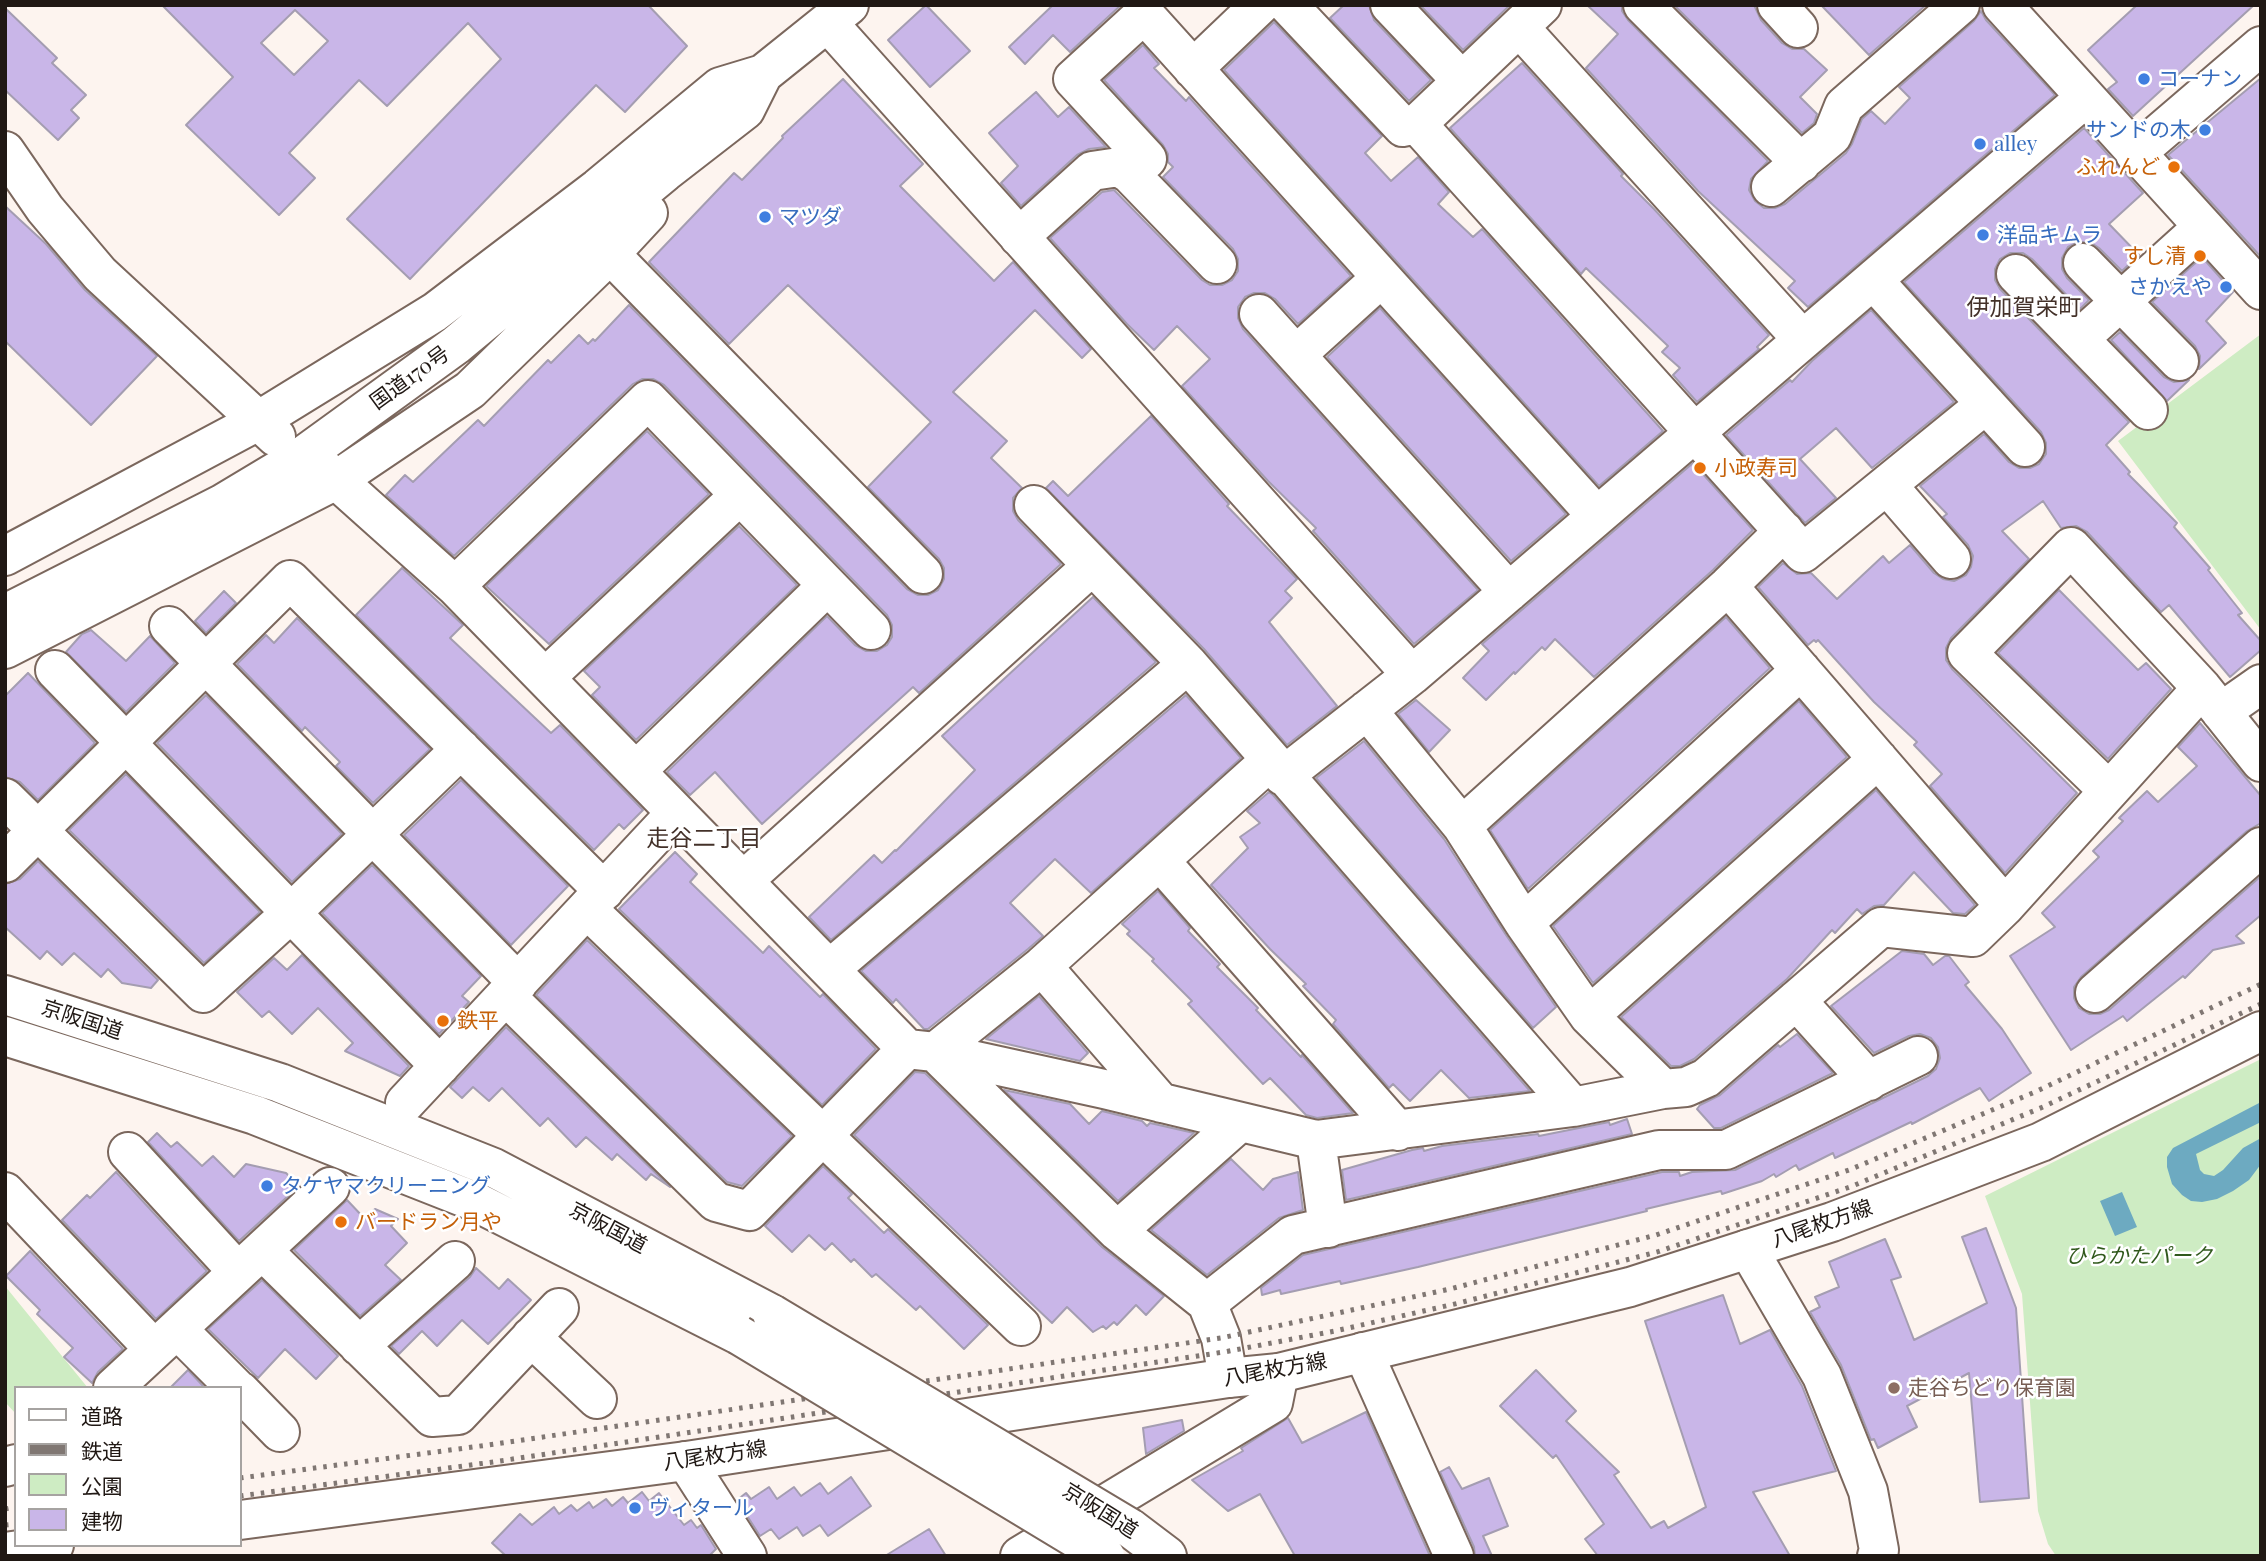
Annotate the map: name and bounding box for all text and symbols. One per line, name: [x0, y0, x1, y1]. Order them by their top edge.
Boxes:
place label: コーナン: [2158, 66, 2242, 92]
marker: コーナン: [2136, 71, 2152, 87]
place label: サンドの木: [2086, 117, 2191, 143]
marker: サンドの木: [2197, 122, 2213, 138]
place label: alley: [1994, 131, 2037, 157]
marker: alley: [1972, 136, 1988, 152]
place label: ふれんど: [2076, 154, 2160, 180]
marker: ふれんど: [2166, 159, 2182, 175]
place label: マツダ: [779, 204, 842, 230]
marker: マツダ: [757, 209, 773, 225]
place label: 洋品キムラ: [1997, 222, 2102, 248]
marker: 洋品キムラ: [1975, 227, 1991, 243]
place label: すし清: [2123, 243, 2186, 269]
marker: すし清: [2192, 248, 2208, 264]
place label: さかえや: [2128, 274, 2212, 300]
marker: さかえや: [2218, 279, 2234, 295]
district label: 伊加賀栄町: [1967, 294, 2081, 322]
street label: 国道170号: [365, 341, 455, 415]
place label: 小政寿司: [1714, 455, 1798, 481]
marker: 小政寿司: [1692, 460, 1708, 476]
district label: 走谷二丁目: [647, 825, 761, 853]
street label: 京阪国道: [38, 995, 126, 1045]
place label: 鉄平: [457, 1008, 499, 1034]
marker: 鉄平: [435, 1013, 451, 1029]
place label: タケヤマクリーニング: [281, 1173, 491, 1199]
marker: タケヤマクリーニング: [259, 1178, 275, 1194]
street label: 八尾枚方線: [1768, 1195, 1876, 1253]
street label: 京阪国道: [565, 1197, 651, 1259]
place label: バードラン月や: [355, 1209, 502, 1235]
marker: バードラン月や: [333, 1214, 349, 1230]
park label: ひらかたパーク: [2066, 1243, 2212, 1269]
street label: 八尾枚方線: [1221, 1348, 1329, 1392]
place label: 走谷ちどり保育園: [1908, 1375, 2076, 1401]
marker: 走谷ちどり保育園: [1886, 1380, 1902, 1396]
legend: [14, 1386, 242, 1547]
text: 道路: [81, 1401, 123, 1429]
text: 鉄道: [81, 1436, 123, 1464]
street label: 八尾枚方線: [661, 1436, 769, 1476]
text: 公園: [81, 1471, 123, 1499]
street label: 京阪国道: [1058, 1478, 1142, 1544]
place label: ヴィタール: [649, 1495, 754, 1521]
marker: ヴィタール: [627, 1500, 643, 1516]
text: 建物: [81, 1506, 123, 1534]

